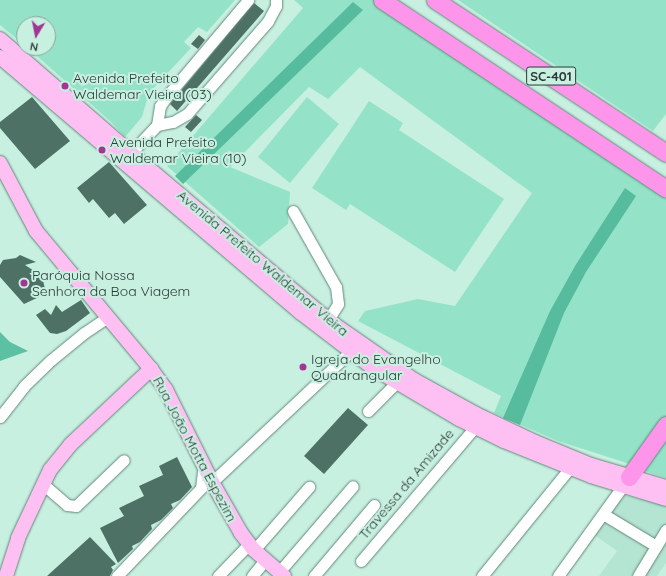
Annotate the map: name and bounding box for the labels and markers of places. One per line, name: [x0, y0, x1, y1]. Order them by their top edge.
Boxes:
place label: Avenida Prefeito Waldemar Vieira (03): [73, 70, 212, 102]
marker: Avenida Prefeito Waldemar Vieira (03): [60, 81, 70, 91]
place label: Avenida Prefeito Waldemar Vieira (10): [110, 134, 247, 166]
marker: Avenida Prefeito Waldemar Vieira (10): [97, 145, 107, 155]
place label: Paróquia Nossa Senhora da Boa Viagem: [32, 267, 190, 300]
marker: Paróquia Nossa Senhora da Boa Viagem: [19, 278, 29, 288]
place label: Igreja do Evangelho Quadrangular: [311, 351, 441, 384]
marker: Igreja do Evangelho Quadrangular: [298, 362, 308, 372]

